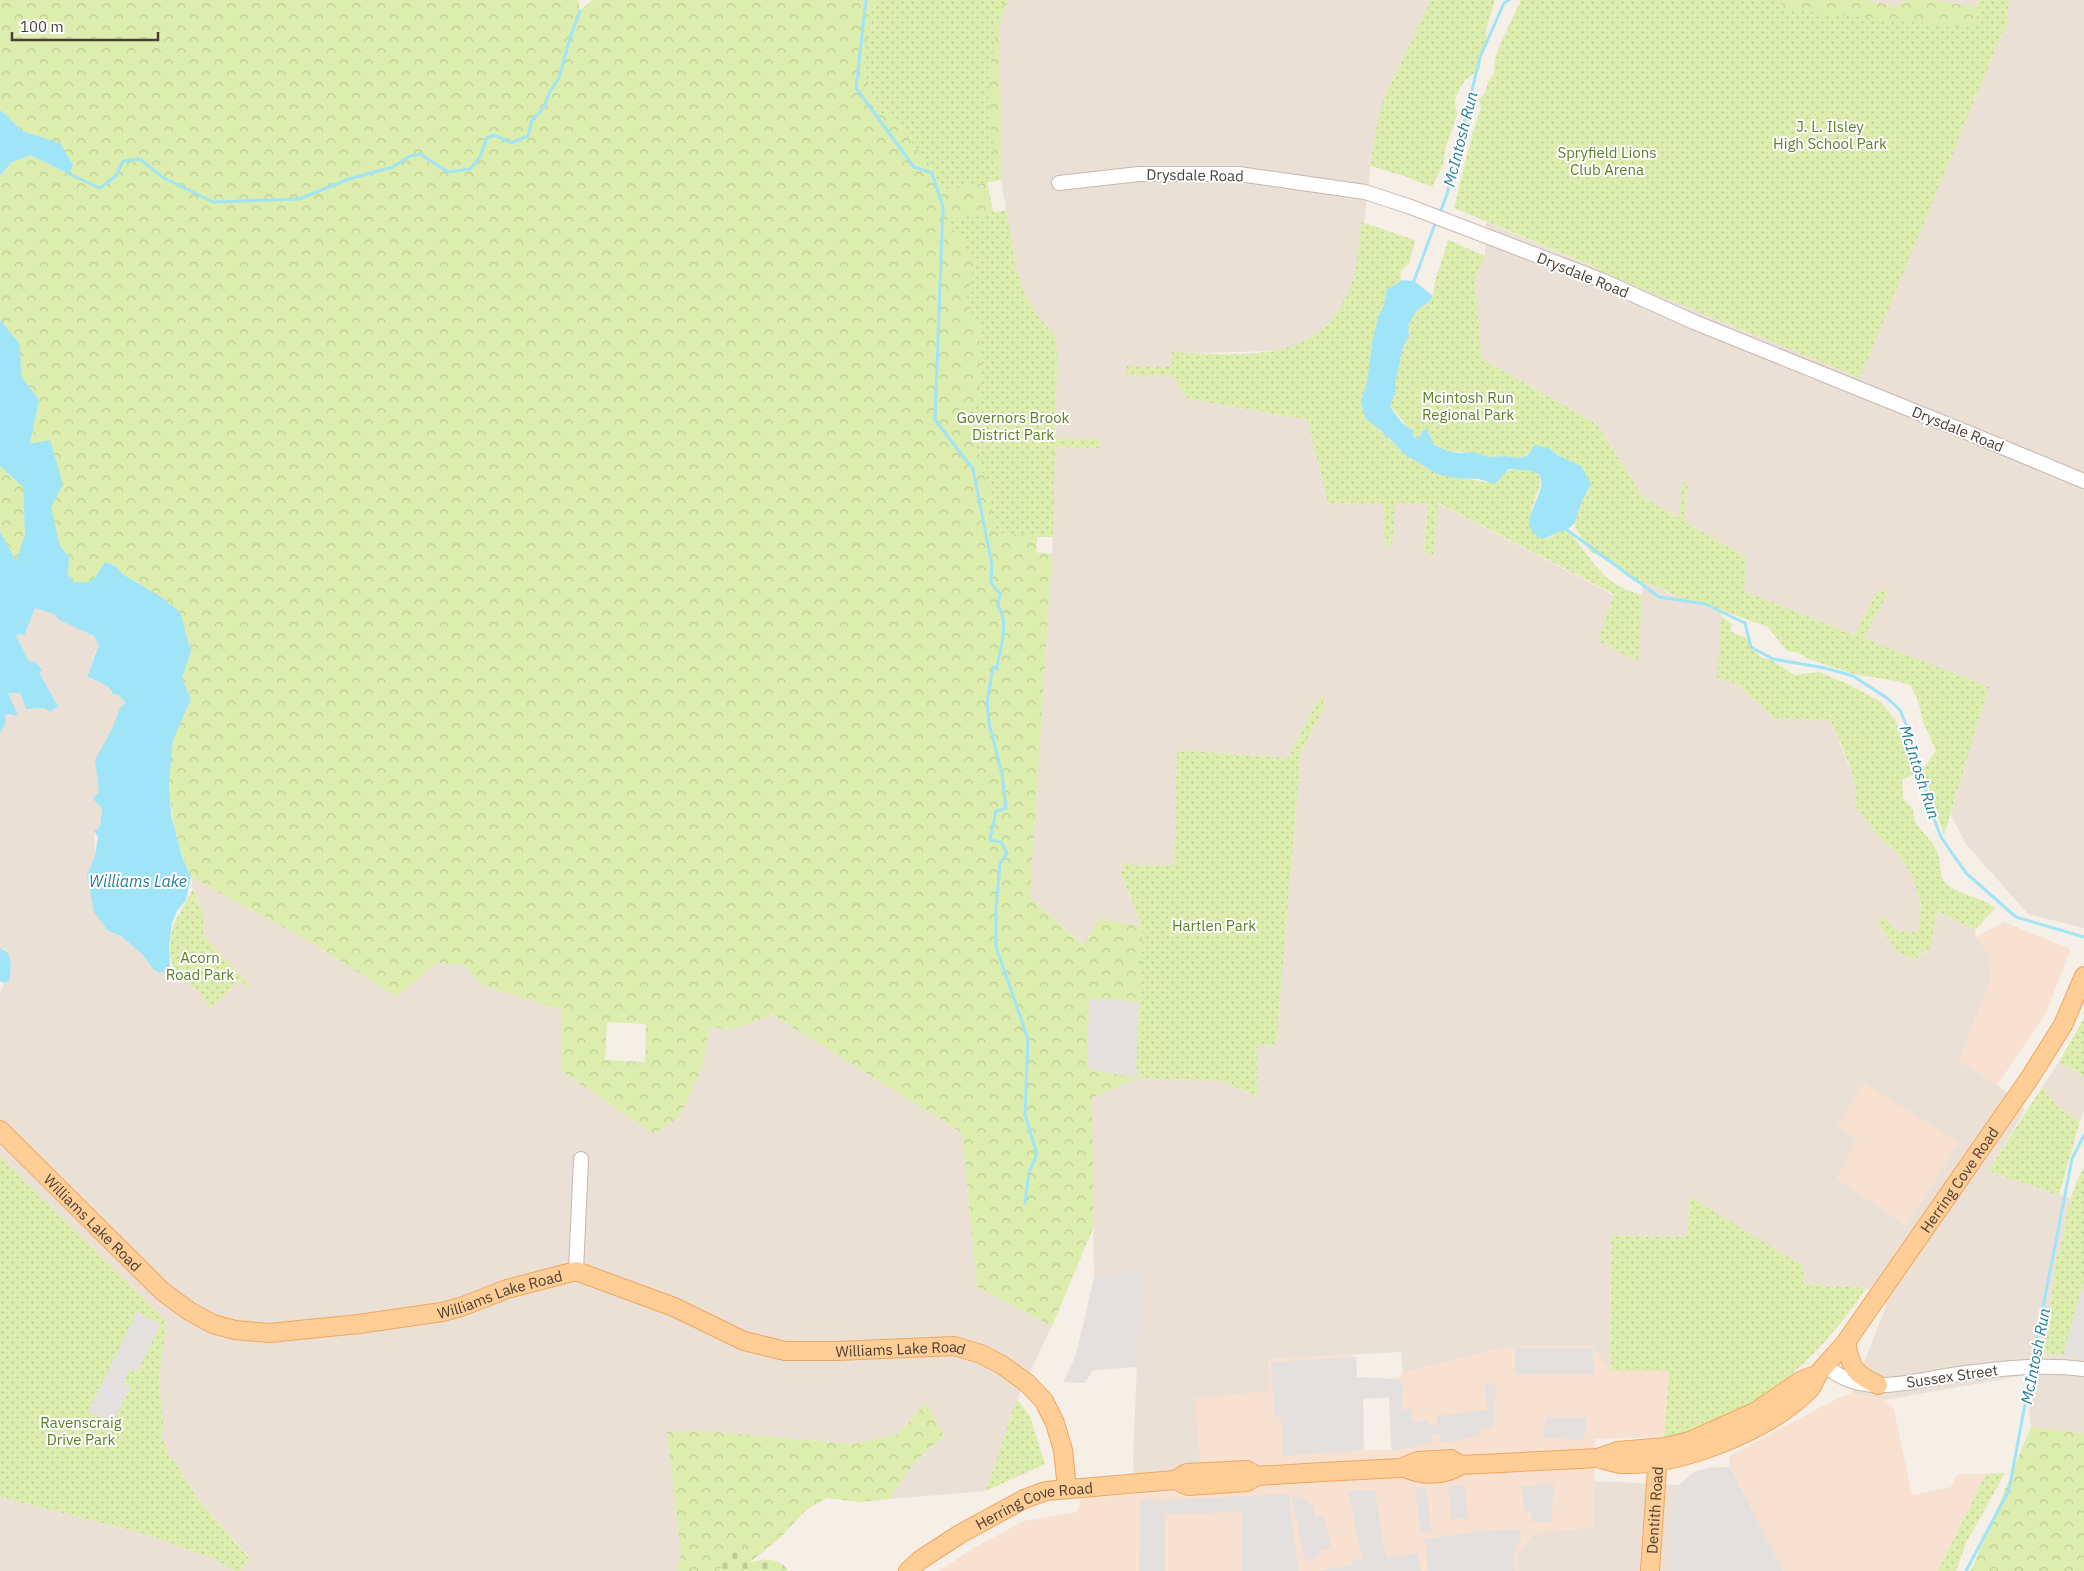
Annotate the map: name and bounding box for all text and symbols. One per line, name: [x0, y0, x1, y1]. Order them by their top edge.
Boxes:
scale bar: [12, 10, 159, 42]
text: 100 m: [20, 17, 64, 36]
water label: McIntosh Run: [1439, 89, 1481, 189]
park label: J. L. Ilsley High School Park: [1773, 117, 1887, 153]
park label: Spryfield Lions Club Arena: [1557, 143, 1657, 179]
street label: Drysdale Road: [1146, 165, 1244, 185]
street label: Drysdale Road: [1534, 248, 1632, 302]
park label: Mcintosh Run Regional Park: [1422, 388, 1514, 424]
street label: Drysdale Road: [1909, 402, 2007, 456]
park label: Governors Brook District Park: [957, 408, 1070, 444]
water label: McIntosh Run: [1895, 723, 1945, 821]
water label: Williams Lake: [89, 871, 187, 891]
park label: Hartlen Park: [1172, 916, 1256, 935]
park label: Acorn Road Park: [166, 948, 234, 984]
street label: Herring Cove Road: [1916, 1123, 2002, 1236]
street label: Williams Lake Road: [40, 1170, 146, 1275]
street label: Williams Lake Road: [435, 1266, 564, 1322]
water label: McIntosh Run: [2016, 1306, 2054, 1406]
street label: Williams Lake Road: [835, 1336, 968, 1361]
street label: Sussex Street: [1905, 1360, 1999, 1392]
park label: Ravenscraig Drive Park: [40, 1413, 122, 1449]
street label: Dentith Road: [1642, 1466, 1667, 1555]
street label: Herring Cove Road: [972, 1478, 1094, 1533]

